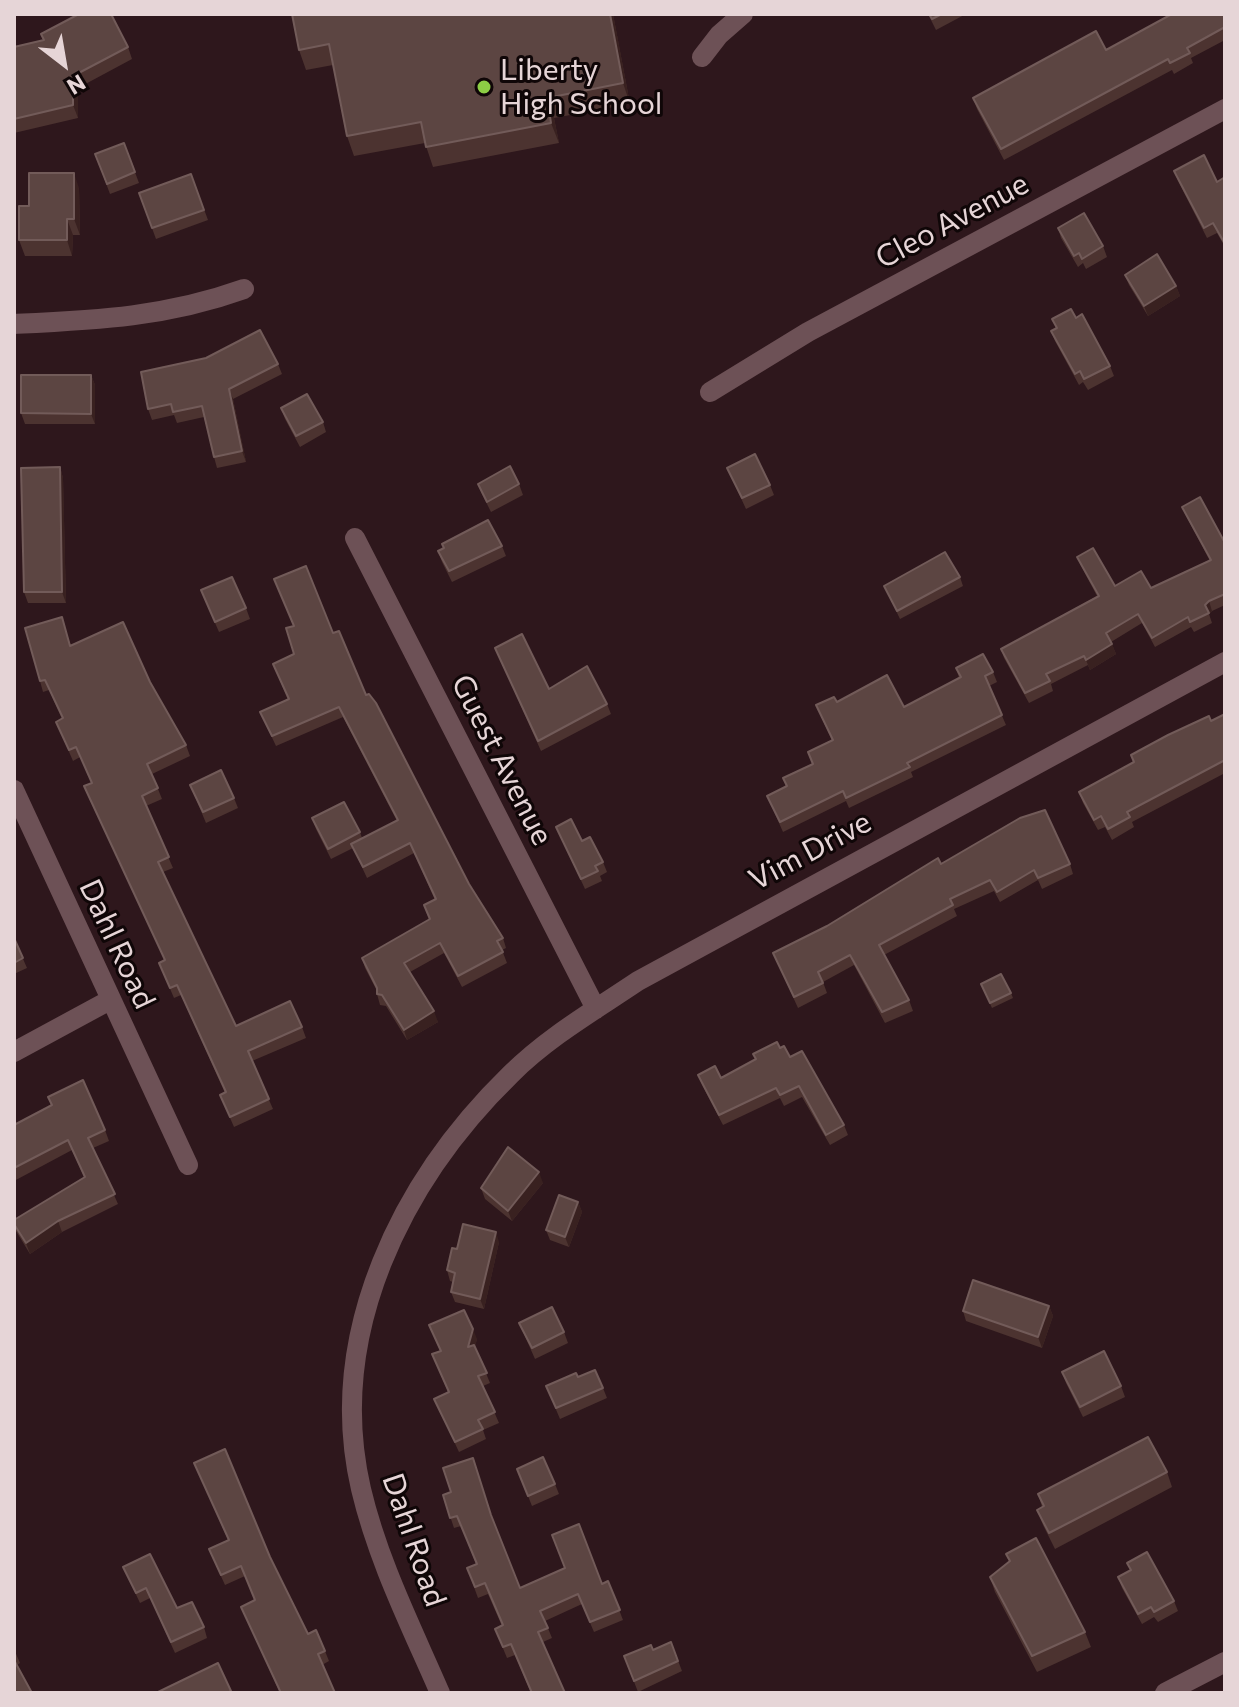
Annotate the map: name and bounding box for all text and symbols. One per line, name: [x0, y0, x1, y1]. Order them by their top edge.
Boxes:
north arrow: [24, 24, 104, 104]
place label: Liberty High School: [500, 52, 662, 122]
text: N: [63, 69, 91, 101]
marker: Liberty High School: [475, 78, 493, 96]
street label: Cleo Avenue: [870, 166, 1034, 276]
street label: Guest Avenue: [444, 669, 560, 851]
street label: Vim Drive: [743, 804, 877, 898]
street label: Dahl Road: [71, 874, 163, 1014]
street label: Dahl Road: [374, 1469, 454, 1611]

